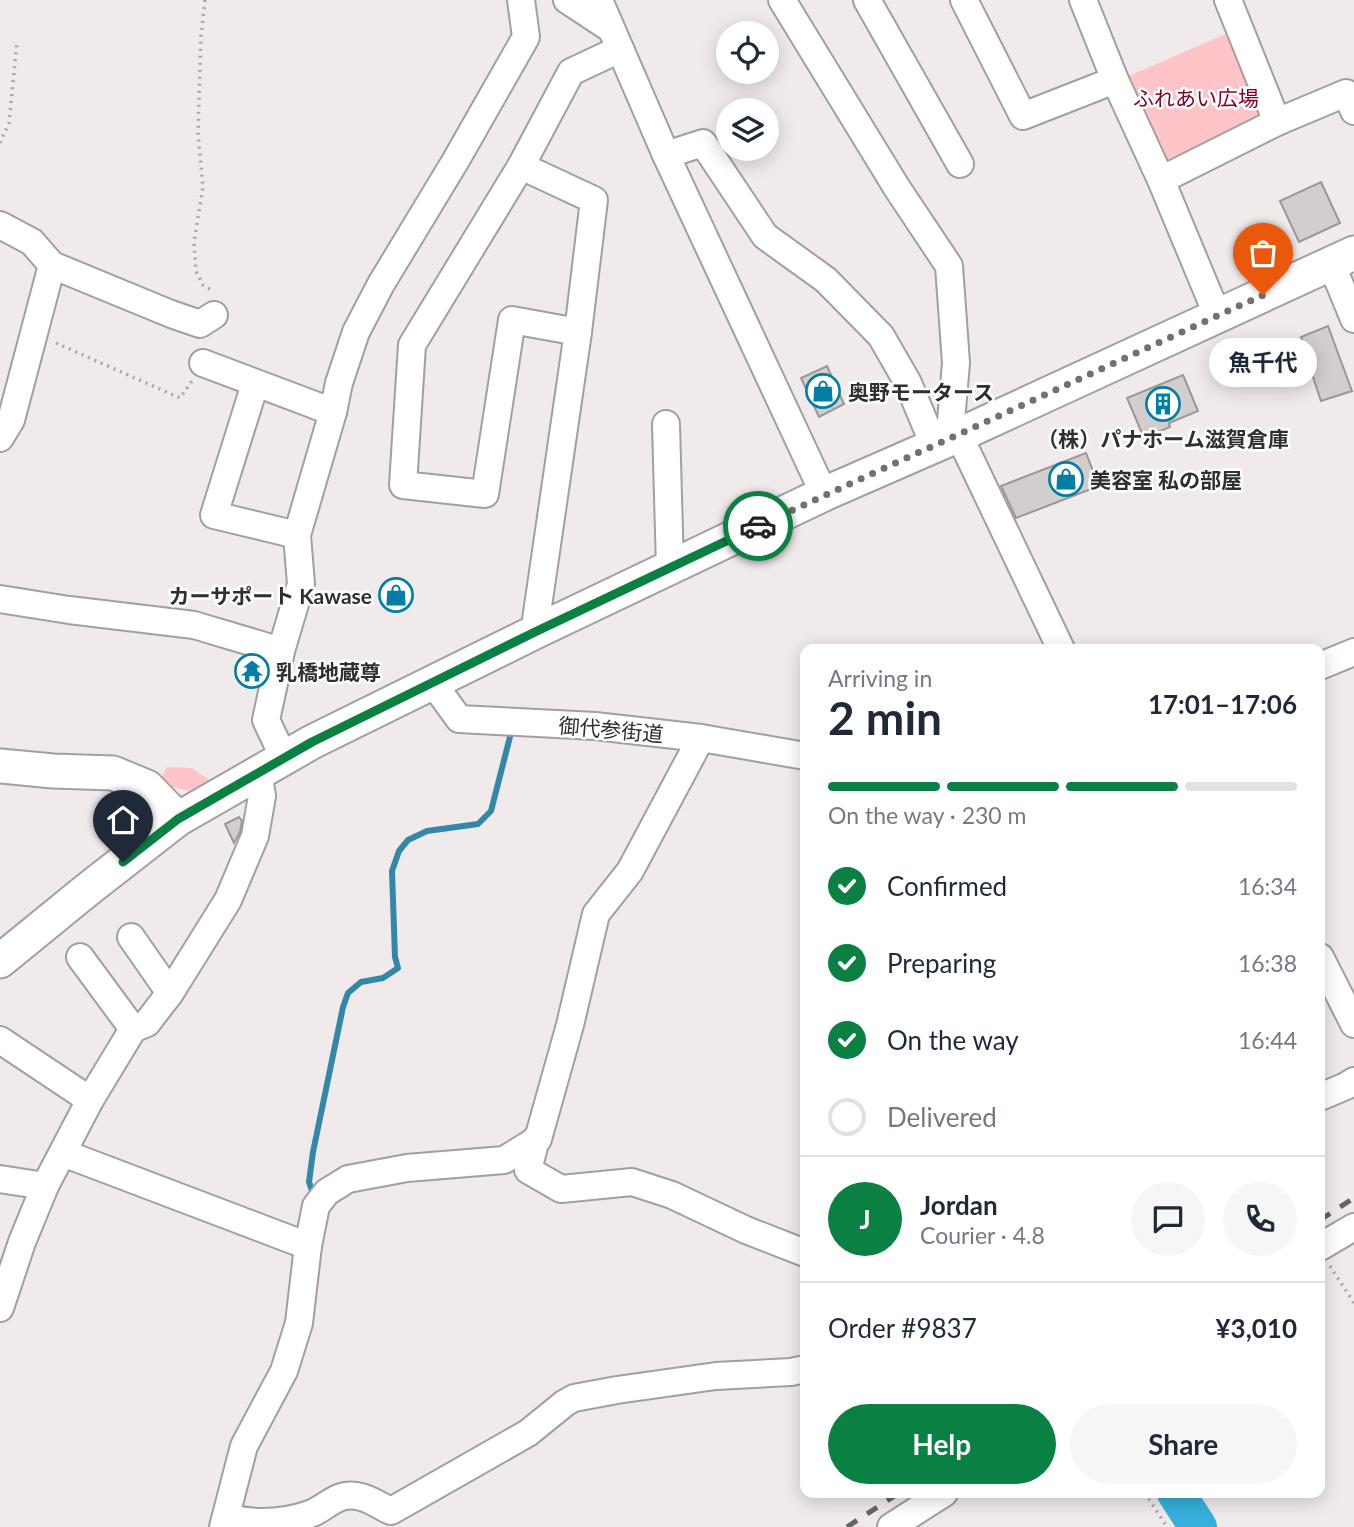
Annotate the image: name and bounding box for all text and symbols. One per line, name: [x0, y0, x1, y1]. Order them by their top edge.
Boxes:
map controls: [716, 21, 779, 161]
button: locate: [716, 21, 779, 84]
park label: ふれあい広場: [1133, 85, 1259, 110]
button: layers: [716, 98, 779, 161]
pin: [1233, 223, 1293, 295]
icon: bag: [1244, 234, 1282, 272]
callout: 魚千代: [1209, 337, 1317, 386]
text: 魚千代: [1229, 348, 1298, 376]
shop icon: 奥野モータース: [804, 372, 842, 410]
place label: 奥野モータース: [848, 379, 994, 404]
building icon: （株）パナホーム滋賀倉庫: [1144, 385, 1182, 423]
place label: （株）パナホーム滋賀倉庫: [1037, 426, 1289, 451]
shop icon: 美容室 私の部屋: [1047, 460, 1085, 498]
place label: 美容室 私の部屋: [1090, 467, 1242, 492]
courier: [723, 491, 793, 561]
icon: car: [739, 507, 777, 545]
shop icon: カーサポート Kawase: [377, 576, 415, 614]
place label: カーサポート Kawase: [169, 583, 372, 608]
temple icon: 乳橋地蔵尊: [233, 652, 271, 690]
place label: 乳橋地蔵尊: [276, 659, 381, 684]
text: Arriving in: [828, 664, 932, 692]
text: 17:01–17:06: [1148, 688, 1297, 720]
text: 2 min: [828, 690, 942, 745]
street label: 御代参街道: [558, 712, 664, 746]
pin: [93, 790, 153, 862]
icon: home: [104, 801, 142, 839]
text: On the way · 230 m: [828, 801, 1027, 829]
icon: check: [828, 867, 866, 905]
text: Confirmed: [887, 870, 1007, 902]
text: 16:34: [1238, 872, 1297, 900]
icon: check: [828, 944, 866, 982]
text: Preparing: [887, 947, 996, 979]
text: 16:38: [1238, 949, 1297, 977]
icon: check: [828, 1021, 866, 1059]
text: On the way: [887, 1024, 1019, 1056]
text: 16:44: [1238, 1026, 1297, 1054]
text: Delivered: [887, 1101, 997, 1133]
button: chat: [1131, 1182, 1205, 1256]
button: phone: [1223, 1182, 1297, 1256]
text: Jordan: [920, 1189, 998, 1221]
text: J: [859, 1203, 871, 1235]
text: Courier · 4.8: [920, 1221, 1045, 1249]
text: Order #9837: [828, 1312, 977, 1344]
text: ¥3,010: [1216, 1312, 1297, 1344]
button: Help: [828, 1404, 1056, 1484]
button: Share: [1070, 1404, 1297, 1484]

